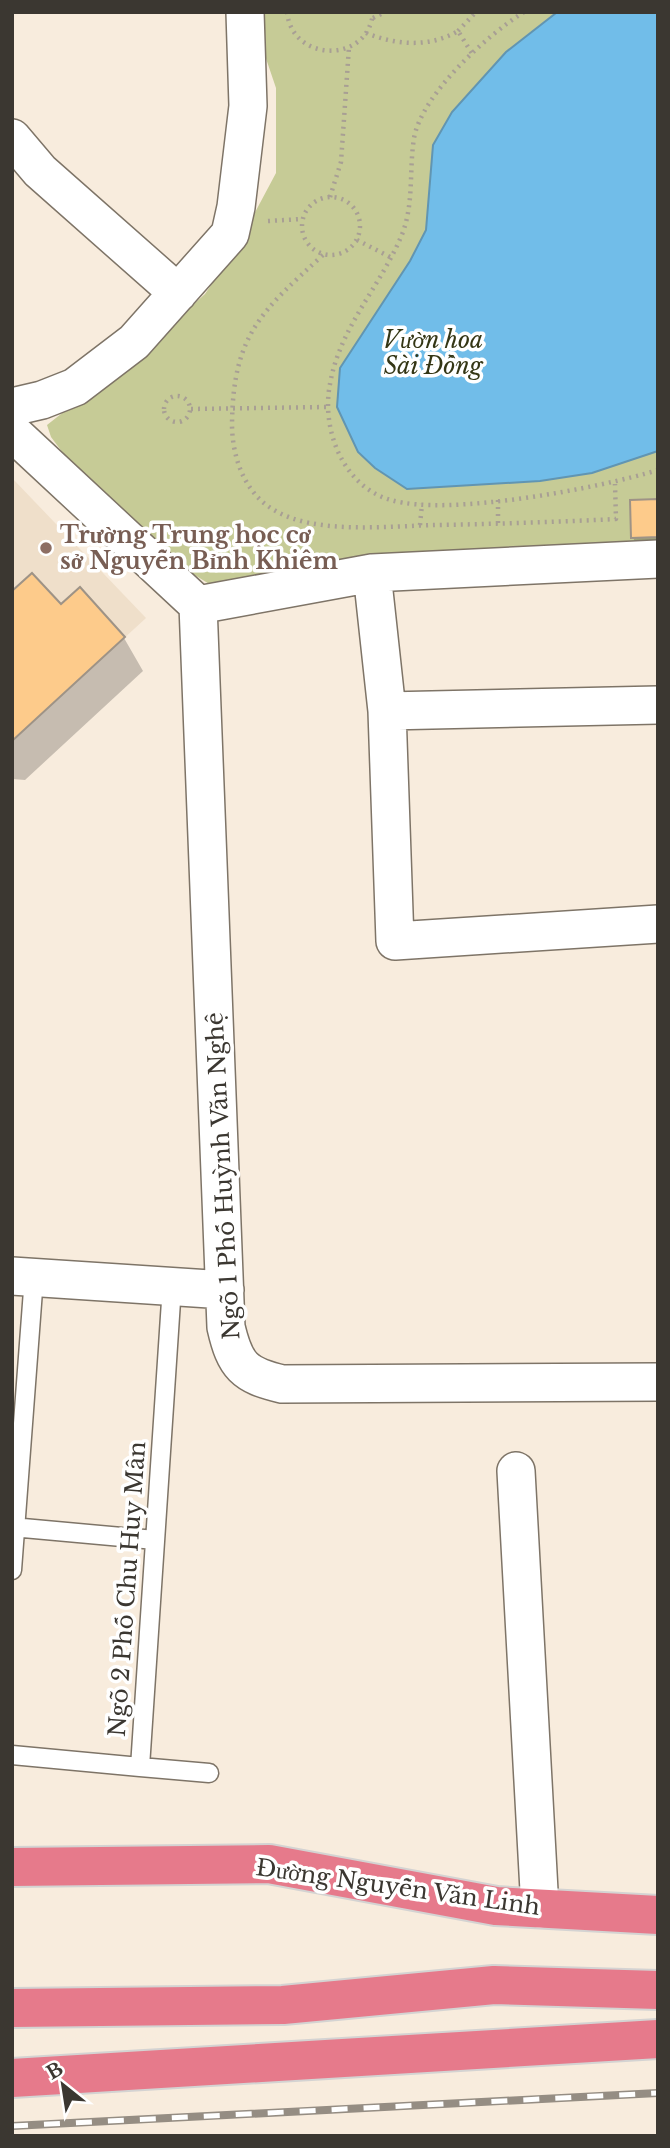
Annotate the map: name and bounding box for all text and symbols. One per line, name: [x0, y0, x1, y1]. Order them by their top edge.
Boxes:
park label: Vườn hoa Sài Đồng: [383, 326, 484, 380]
place label: Trường Trung học cơ sở Nguyễn Bỉnh Khiêm: [60, 521, 338, 575]
marker: Trường Trung học cơ sở Nguyễn Bỉnh Khiêm: [38, 540, 54, 556]
street label: Ngõ 1 Phố Huỳnh Văn Nghệ: [200, 1012, 246, 1340]
street label: Ngõ 2 Phố Chu Huy Mân: [103, 1440, 151, 1738]
street label: Đường Nguyễn Văn Linh: [254, 1853, 542, 1921]
north arrow: [28, 2050, 98, 2120]
text: B: [42, 2057, 67, 2084]

